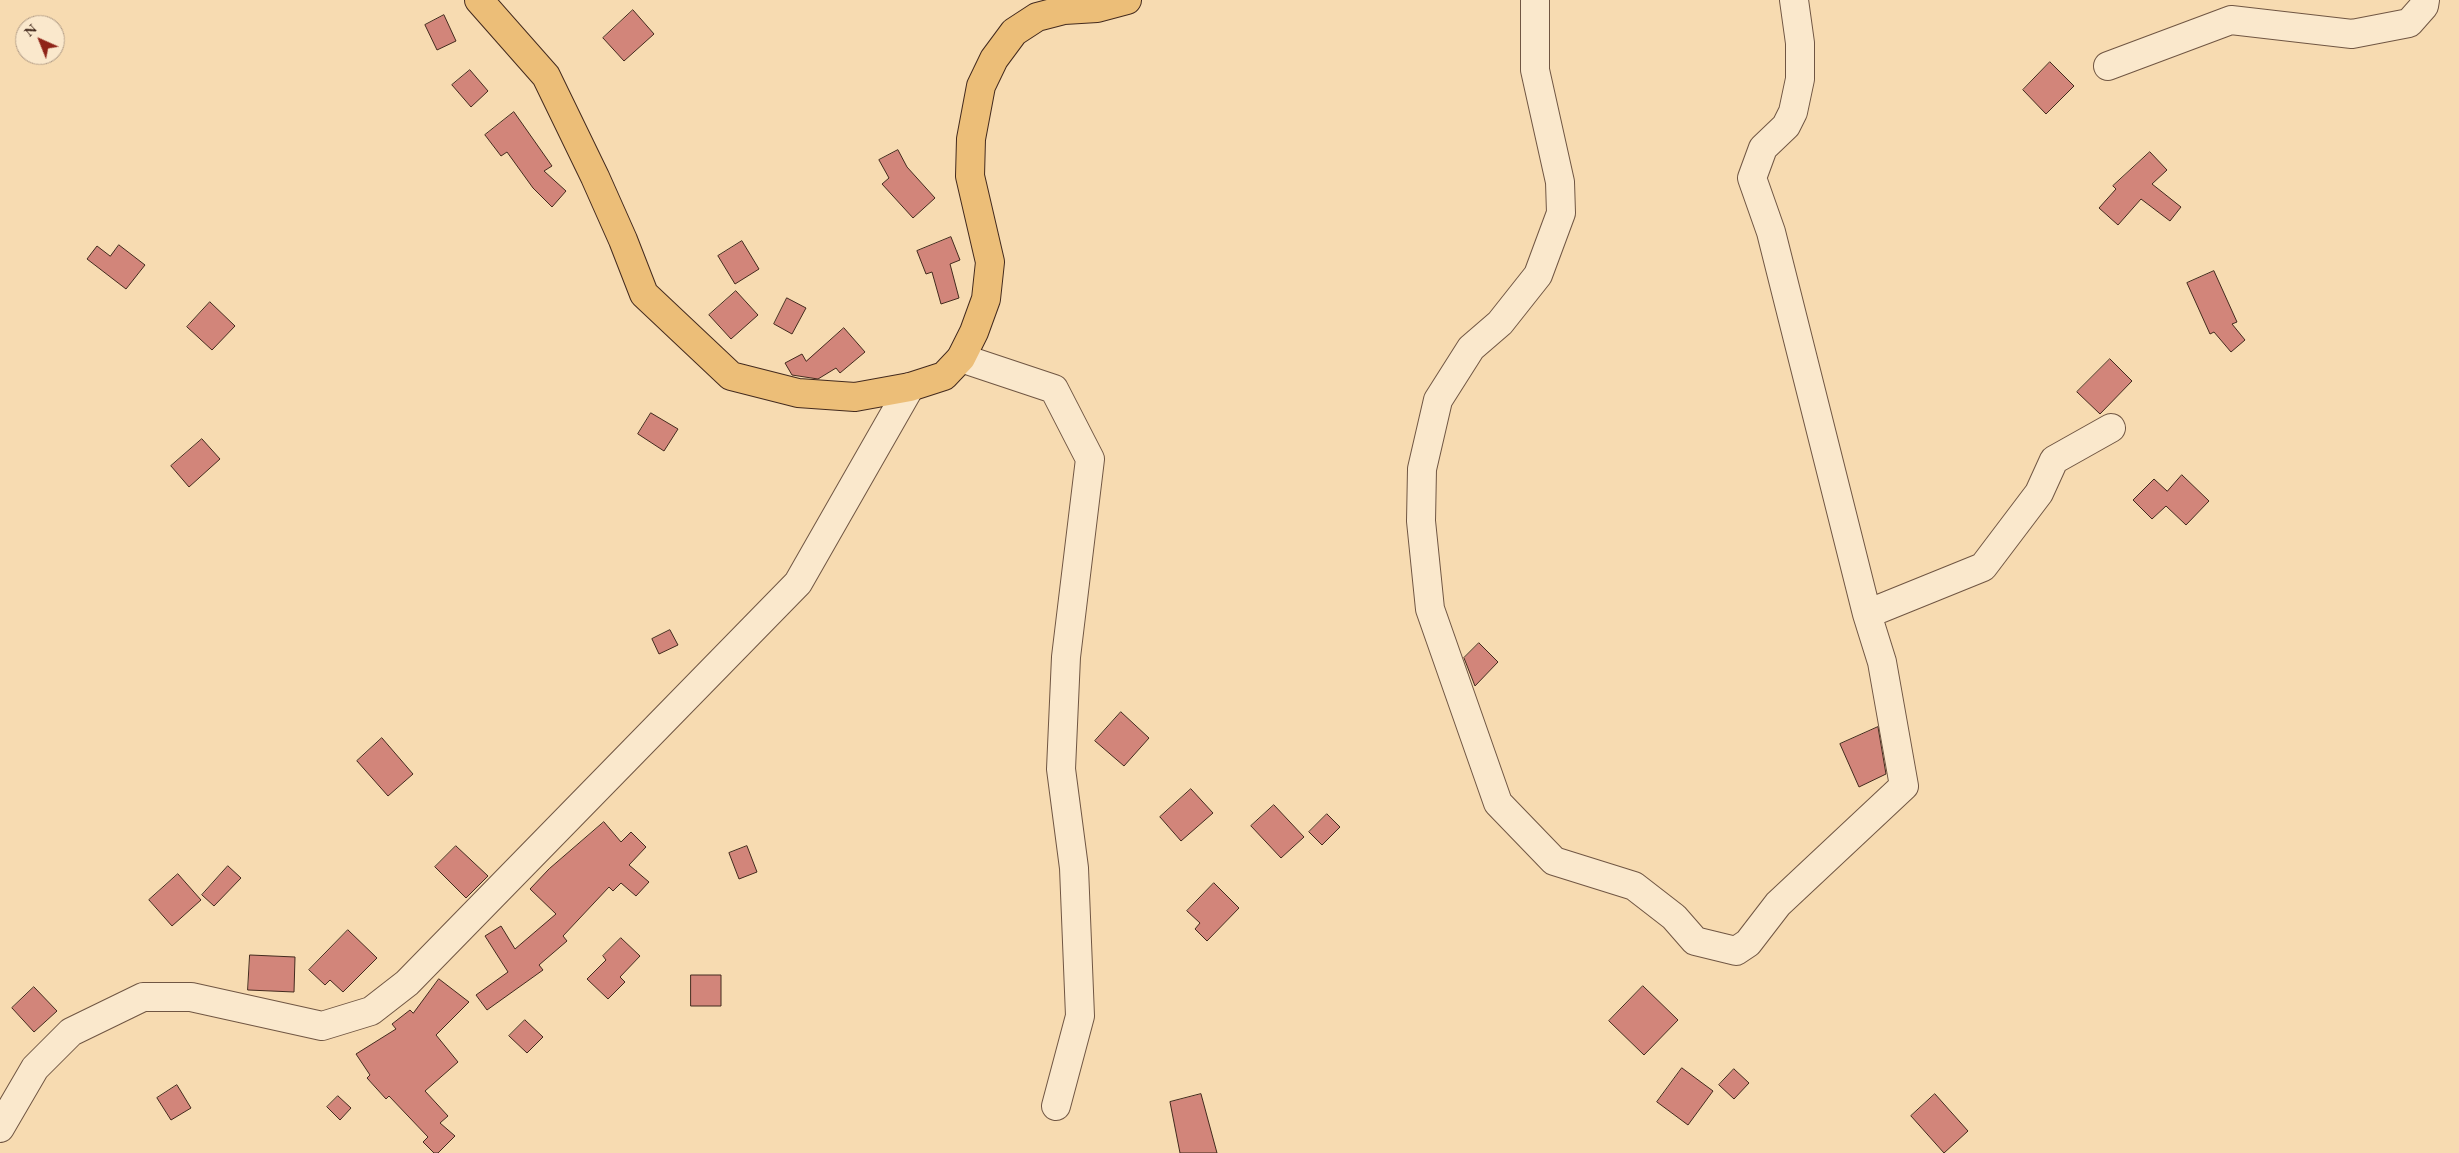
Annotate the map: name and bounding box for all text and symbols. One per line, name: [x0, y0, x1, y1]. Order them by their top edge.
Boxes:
north arrow: [15, 15, 65, 65]
text: N: [20, 20, 41, 40]

